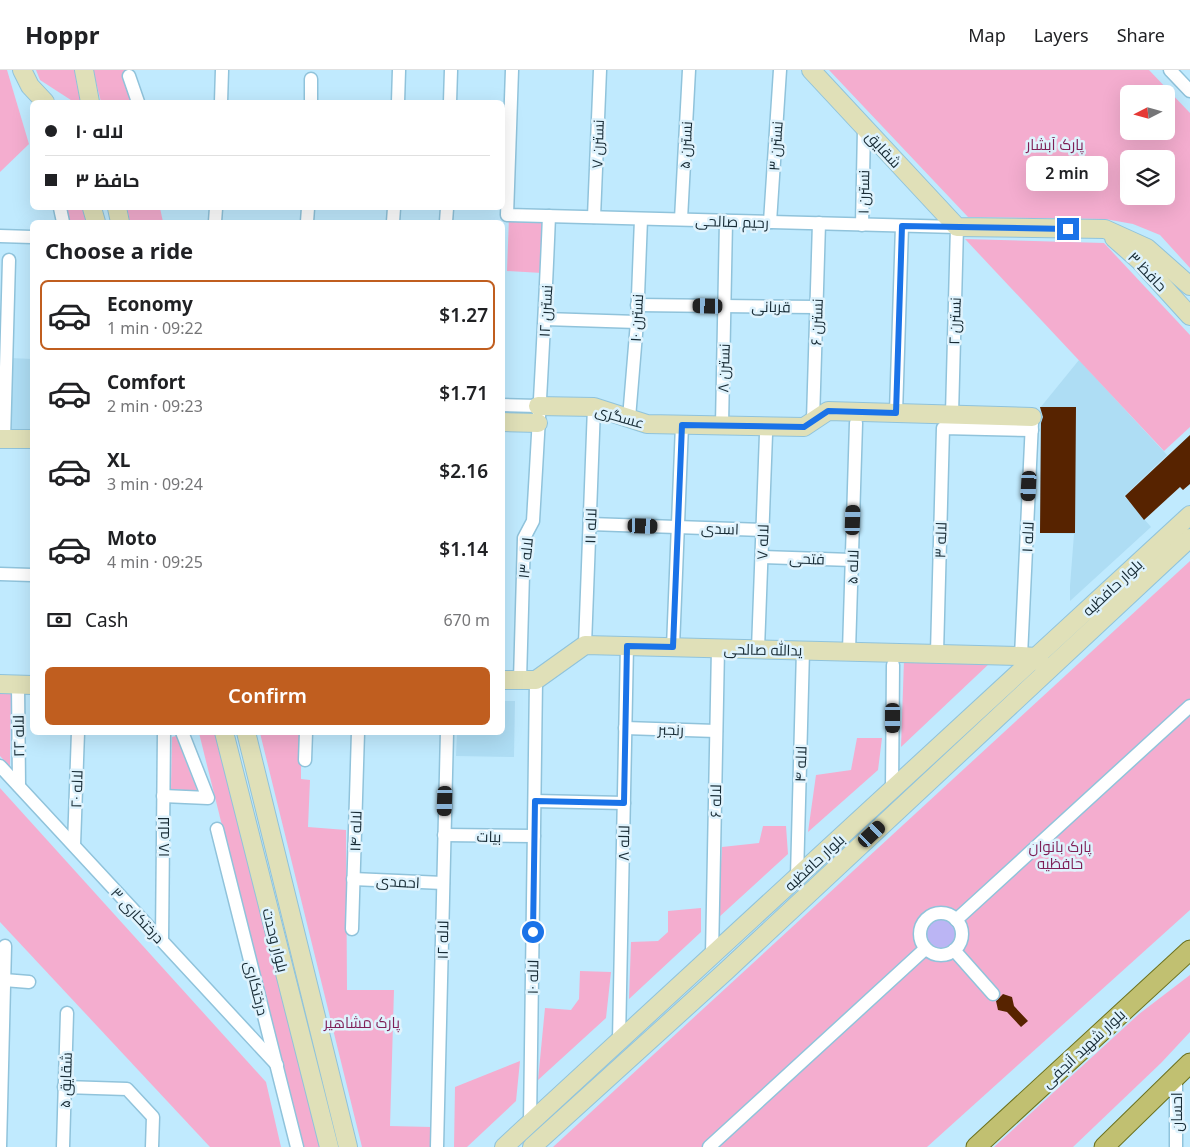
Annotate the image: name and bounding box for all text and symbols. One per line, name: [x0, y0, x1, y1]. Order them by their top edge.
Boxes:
text: Hoppr: [25, 18, 99, 51]
text: Map: [968, 23, 1006, 47]
text: Layers: [1034, 23, 1089, 47]
text: Share: [1117, 23, 1165, 47]
north arrow: [1120, 85, 1175, 140]
map controls: [1120, 85, 1175, 205]
text: لاله ۱۰: [75, 118, 123, 144]
street label: نسترن ۷: [586, 119, 609, 169]
street label: نسترن ۳: [763, 120, 788, 172]
street label: نسترن ۵: [674, 121, 697, 170]
street label: شقایق: [861, 126, 906, 173]
park label: پارک آبشار: [1025, 134, 1084, 155]
button: layers: [1120, 150, 1175, 205]
callout: 2 min: [1027, 156, 1109, 192]
text: 2 min: [1045, 162, 1089, 184]
text: حافظ ۳: [75, 167, 140, 193]
street label: نسترن ۱: [853, 170, 874, 214]
street label: رحیم صالحی: [695, 210, 769, 233]
route end: [1057, 218, 1079, 240]
text: Choose a ride: [45, 235, 193, 265]
street label: حافظ ۳: [1124, 247, 1172, 295]
street label: نسترن ۱۲: [534, 284, 557, 338]
text: Economy: [107, 291, 193, 317]
icon: car: [47, 293, 92, 338]
street label: نسترن ۱۰: [625, 293, 648, 343]
street label: قربانی: [751, 296, 791, 317]
street label: نسترن ۲: [943, 297, 966, 345]
car: [692, 298, 723, 314]
street label: نسترن ۶: [805, 298, 828, 346]
text: $1.27: [439, 302, 488, 328]
text: 1 min · 09:22: [107, 317, 203, 339]
street label: نسترن ۸: [712, 343, 735, 393]
text: Comfort: [107, 369, 186, 395]
icon: car: [47, 371, 92, 416]
text: $1.71: [439, 380, 488, 406]
text: 2 min · 09:23: [107, 395, 203, 417]
street label: عسگری: [593, 399, 647, 434]
text: XL: [107, 447, 130, 473]
icon: car: [47, 449, 92, 494]
text: $2.16: [439, 458, 488, 484]
car: [1020, 471, 1037, 501]
text: 3 min · 09:24: [107, 473, 203, 495]
car: [844, 505, 861, 535]
street label: لاله ۱۱: [579, 508, 601, 544]
street label: اسدی: [701, 517, 739, 540]
car: [627, 518, 658, 534]
street label: لاله ۳: [929, 521, 951, 559]
street label: لاله ۱: [1016, 521, 1038, 553]
street label: لاله ۷: [751, 524, 773, 560]
text: Moto: [107, 525, 157, 551]
icon: car: [47, 527, 92, 572]
text: $1.14: [439, 536, 488, 562]
street label: لاله ۱۳: [513, 536, 537, 580]
street label: فتحی: [789, 547, 825, 570]
street label: لاله ۵: [841, 549, 863, 585]
text: 4 min · 09:25: [107, 551, 203, 573]
street label: بلوار حافظیه: [1078, 554, 1146, 620]
icon: cash: [45, 606, 73, 634]
text: Cash: [85, 607, 129, 633]
text: 670 m: [443, 609, 490, 631]
street label: یدالله صالحی: [723, 638, 803, 661]
button: Confirm: [45, 667, 490, 725]
car: [885, 703, 900, 733]
street label: لاله ۲۲: [8, 715, 28, 757]
street label: رنجبر: [657, 719, 684, 739]
street label: لاله ۴: [789, 745, 811, 783]
street label: لاله ۲۰: [65, 770, 87, 808]
street label: لاله ۶: [705, 784, 725, 818]
car: [436, 786, 453, 816]
street label: لاله ۱۴: [344, 810, 366, 852]
street label: لاله ۱۸: [153, 817, 173, 857]
car: [855, 818, 888, 850]
street label: لاله ۸: [613, 825, 633, 861]
street label: بیات: [476, 826, 502, 846]
street label: بلوار حافظیه: [780, 829, 848, 895]
park label: پارک بانوان حافظیه: [1028, 836, 1092, 873]
street label: احمدی: [375, 870, 420, 893]
street label: درختکاری ۳: [106, 883, 169, 948]
street label: بلوار وحدت: [258, 906, 294, 974]
street label: لاله ۱۲: [432, 920, 452, 960]
route start: [522, 921, 544, 943]
street label: درختکاری: [240, 959, 273, 1018]
street label: لاله ۱۰: [522, 959, 542, 995]
street label: بلوار شهید آنجفی: [1037, 1004, 1130, 1093]
park label: پارک مشاهیر: [323, 1012, 400, 1033]
street label: شقایق ۵: [54, 1052, 77, 1108]
street label: احسان: [1166, 1092, 1187, 1132]

